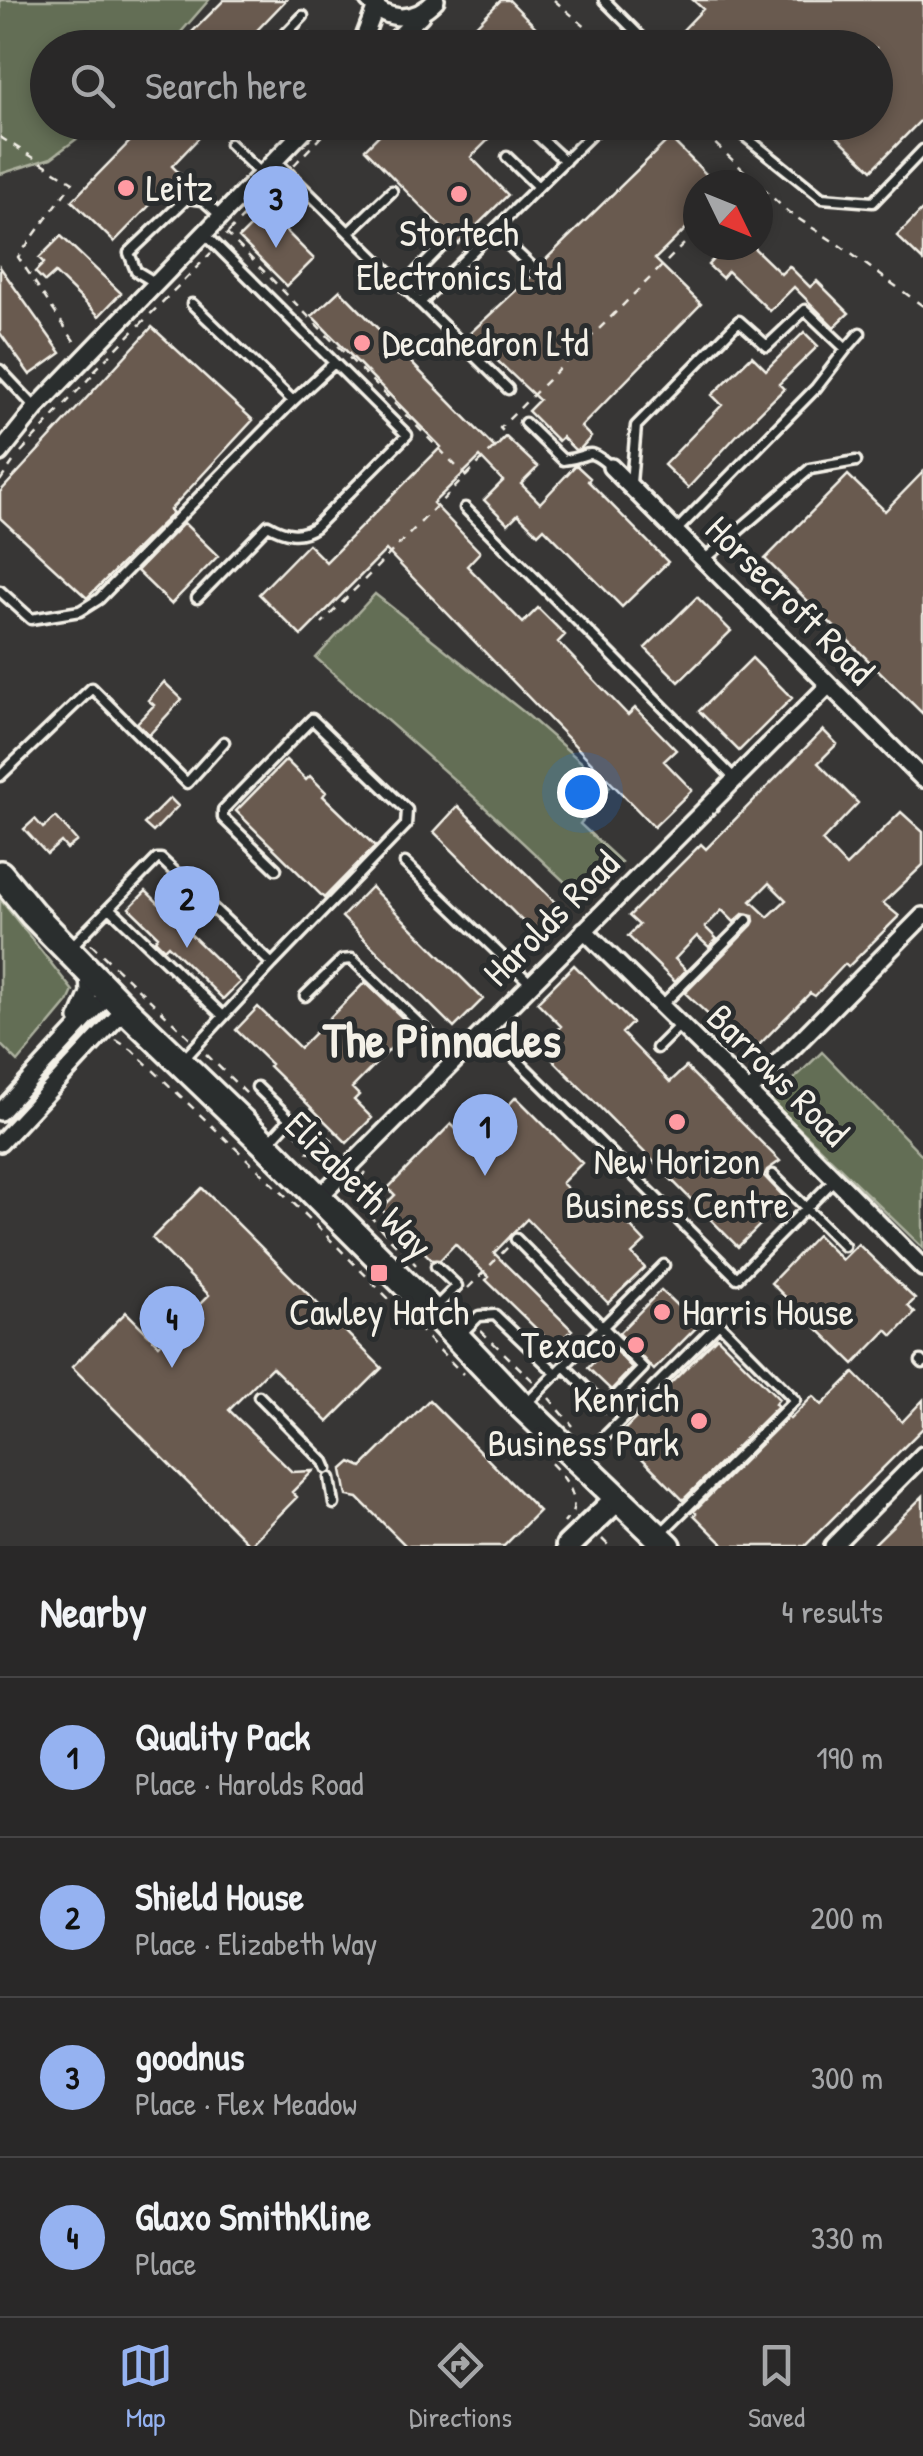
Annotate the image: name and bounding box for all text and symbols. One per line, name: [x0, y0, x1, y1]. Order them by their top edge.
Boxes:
search box: [30, 30, 893, 140]
icon: search: [65, 58, 120, 113]
text: Search here: [145, 59, 307, 111]
place label: Leitz: [146, 161, 213, 213]
pin: 3: [244, 166, 308, 248]
north arrow: [683, 170, 773, 260]
marker: Leitz: [115, 177, 137, 199]
marker: Stortech Electronics Ltd: [448, 183, 470, 205]
place label: Stortech Electronics Ltd: [356, 206, 562, 302]
place label: Decahedron Ltd: [382, 316, 589, 368]
marker: Decahedron Ltd: [351, 332, 373, 354]
street label: Horsecroft Road: [695, 503, 887, 696]
your location: [557, 767, 608, 818]
street label: Harolds Road: [471, 838, 630, 997]
pin: 2: [154, 866, 220, 948]
street label: Barrows Road: [696, 992, 862, 1157]
district label: The Pinnacles: [322, 1007, 561, 1072]
pin: 1: [452, 1094, 518, 1176]
street label: Elizabeth Way: [274, 1099, 445, 1270]
marker: New Horizon Business Centre: [666, 1111, 688, 1133]
place label: New Horizon Business Centre: [565, 1134, 789, 1230]
marker: Cawley Hatch: [368, 1262, 390, 1284]
place label: Cawley Hatch: [289, 1285, 469, 1337]
place label: Harris House: [682, 1285, 854, 1337]
pin: 4: [140, 1286, 204, 1368]
marker: Harris House: [651, 1301, 673, 1323]
place label: Texaco: [521, 1318, 616, 1370]
marker: Texaco: [625, 1334, 647, 1356]
place label: Kenrich Business Park: [488, 1372, 679, 1468]
marker: Kenrich Business Park: [688, 1410, 710, 1432]
text: Nearby: [40, 1583, 147, 1640]
text: 4 results: [782, 1590, 883, 1633]
text: Quality Pack: [135, 1710, 310, 1762]
text: 1: [67, 1736, 78, 1779]
text: 190 m: [816, 1736, 883, 1779]
text: Place · Harolds Road: [135, 1762, 364, 1805]
text: Shield House: [135, 1870, 304, 1922]
text: 2: [65, 1896, 80, 1939]
text: 200 m: [810, 1896, 883, 1939]
text: Place · Elizabeth Way: [135, 1922, 377, 1965]
text: goodnus: [135, 2030, 244, 2082]
text: 3: [65, 2056, 80, 2099]
text: 300 m: [811, 2056, 883, 2099]
text: Place · Flex Meadow: [135, 2082, 357, 2125]
text: Glaxo SmithKline: [135, 2190, 371, 2242]
text: 4: [66, 2216, 79, 2259]
text: 330 m: [811, 2216, 883, 2259]
text: Place: [135, 2242, 197, 2285]
tab: Map: [118, 2338, 173, 2436]
tab: Directions: [409, 2338, 512, 2436]
tab: Saved: [748, 2338, 805, 2436]

